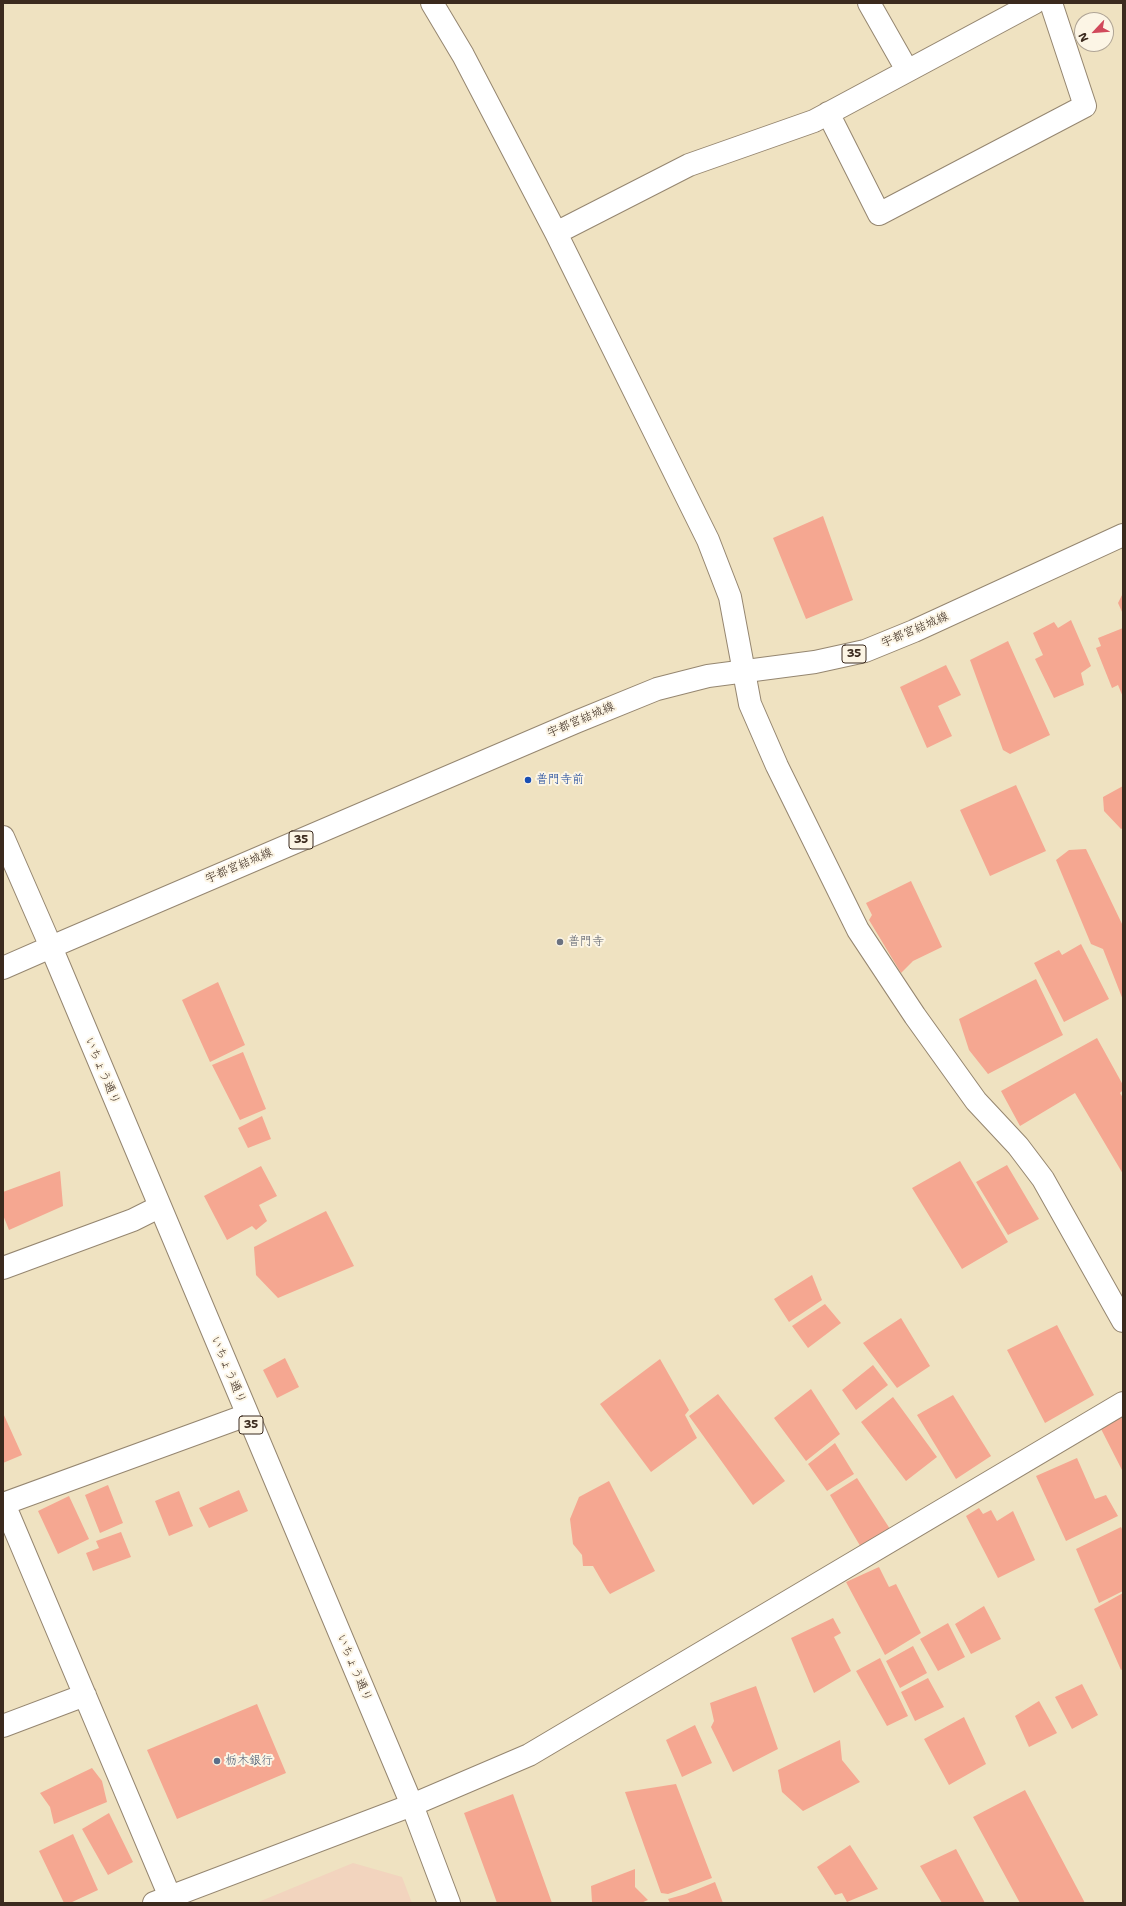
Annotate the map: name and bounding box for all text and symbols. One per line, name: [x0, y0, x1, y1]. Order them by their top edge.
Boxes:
north arrow: [1074, 12, 1114, 52]
text: N: [1075, 30, 1092, 44]
street label: 宇都宮結城線: [879, 609, 951, 651]
road number: 35: [842, 645, 866, 663]
street label: 宇都宮結城線: [545, 699, 617, 741]
place label: 普門寺前: [536, 773, 584, 787]
marker: 普門寺前: [523, 775, 533, 785]
road number: 35: [289, 831, 313, 849]
street label: 宇都宮結城線: [203, 845, 275, 887]
place label: 普門寺: [568, 935, 604, 949]
marker: 普門寺: [555, 937, 565, 947]
street label: いちょう通り: [81, 1035, 123, 1107]
street label: いちょう通り: [207, 1334, 249, 1406]
road number: 35: [239, 1416, 263, 1434]
street label: いちょう通り: [333, 1632, 375, 1704]
place label: 栃木銀行: [225, 1754, 273, 1768]
marker: 栃木銀行: [212, 1756, 222, 1766]

